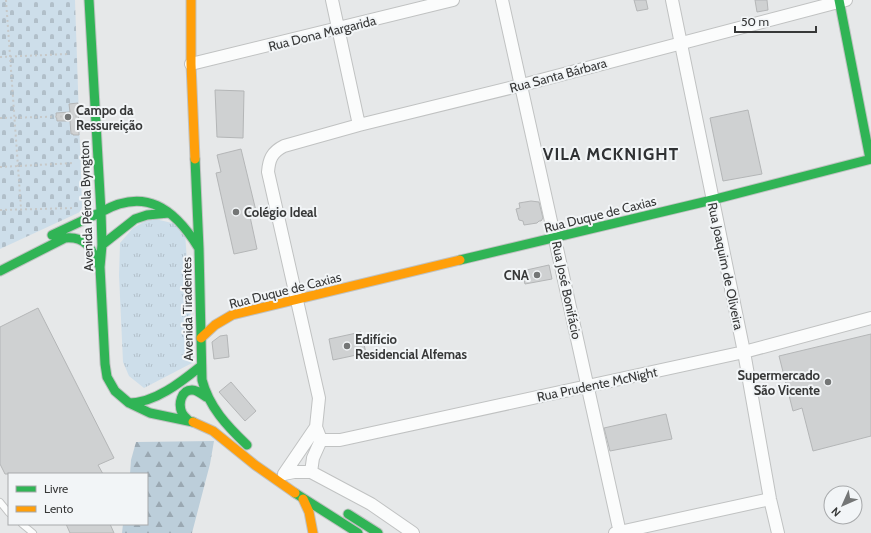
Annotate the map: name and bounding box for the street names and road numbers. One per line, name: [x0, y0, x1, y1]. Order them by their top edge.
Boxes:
street label: Rua Dona Margarida: [267, 12, 378, 54]
street label: Rua Santa Bárbara: [508, 54, 609, 96]
street label: Avenida Pérola Byngton: [76, 140, 96, 272]
street label: Rua Duque de Caxias: [542, 192, 658, 236]
street label: Rua Joaquim de Oliveira: [705, 201, 747, 332]
street label: Rua José Bonifácio: [549, 239, 585, 341]
street label: Avenida Tiradentes: [178, 256, 196, 361]
street label: Rua Duque de Caxias: [227, 268, 343, 312]
street label: Rua Prudente McNight: [535, 363, 659, 405]

